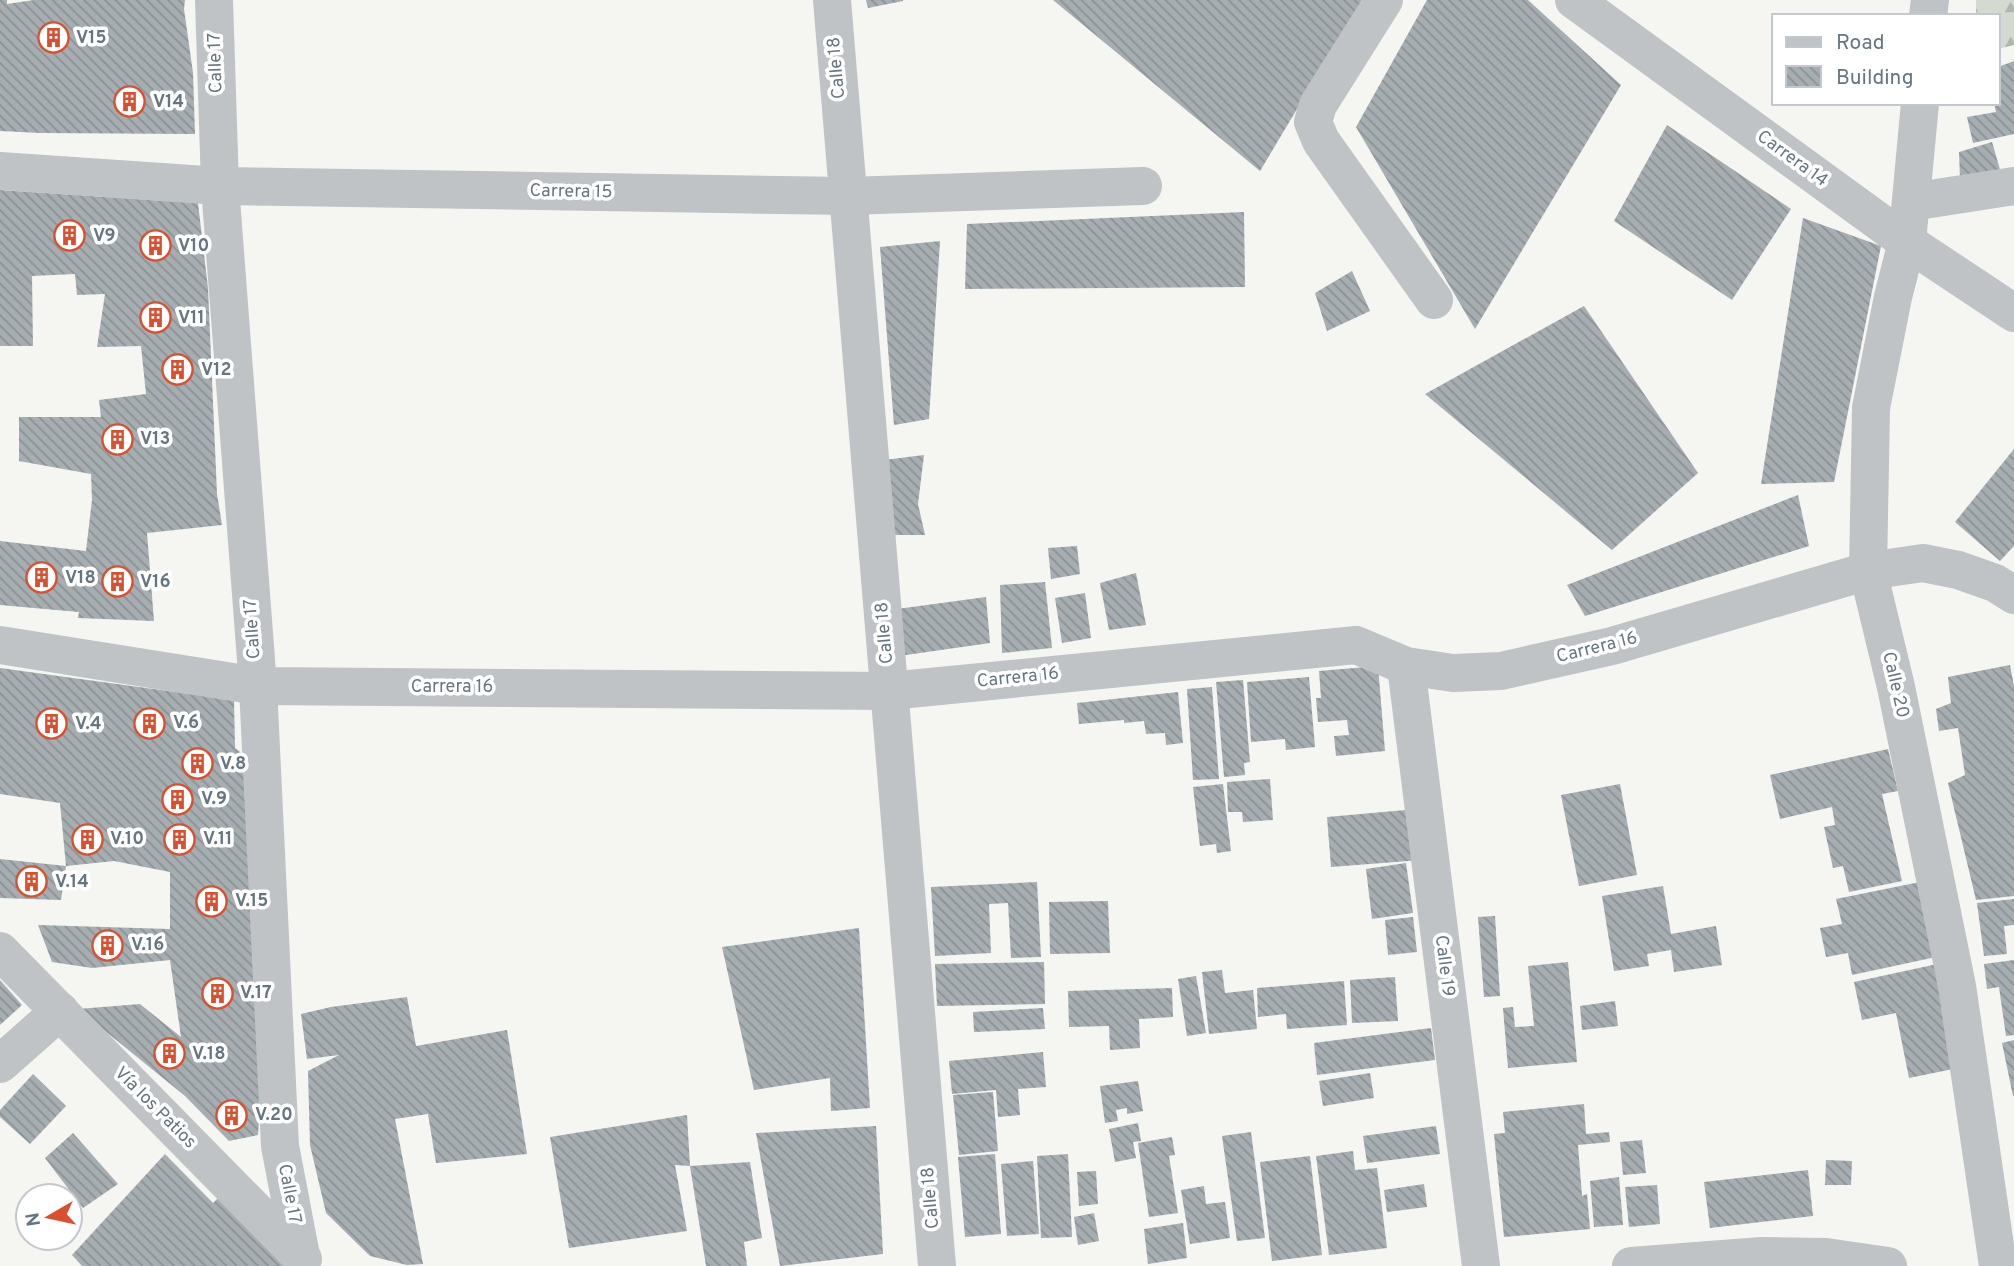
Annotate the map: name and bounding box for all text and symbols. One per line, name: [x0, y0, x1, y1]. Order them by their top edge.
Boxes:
legend: [1772, 14, 2000, 105]
building icon: V15: [36, 21, 70, 55]
place label: V15: [76, 27, 106, 50]
text: Road: [1836, 30, 1885, 57]
street label: Calle 17: [203, 32, 229, 94]
street label: Calle 18: [823, 36, 851, 100]
text: Building: [1836, 65, 1914, 92]
building icon: V14: [113, 85, 147, 119]
place label: V14: [153, 91, 184, 114]
street label: Carrera 14: [1752, 125, 1832, 193]
street label: Carrera 15: [529, 180, 613, 204]
building icon: V9: [53, 219, 87, 253]
place label: V9: [93, 225, 116, 248]
building icon: V10: [138, 229, 172, 263]
place label: V10: [178, 235, 209, 258]
building icon: V11: [138, 301, 172, 335]
place label: V11: [178, 307, 205, 330]
building icon: V12: [161, 353, 195, 387]
place label: V12: [201, 359, 231, 382]
building icon: V13: [100, 422, 134, 456]
place label: V13: [140, 428, 170, 451]
building icon: V18: [25, 561, 59, 595]
building icon: V16: [100, 565, 134, 599]
place label: V18: [65, 567, 96, 590]
place label: V16: [140, 571, 171, 594]
street label: Calle 17: [239, 598, 267, 660]
street label: Calle 18: [871, 601, 899, 665]
street label: Carrera 16: [1554, 627, 1640, 669]
street label: Calle 20: [1876, 650, 1914, 720]
street label: Carrera 16: [976, 662, 1060, 694]
street label: Carrera 16: [411, 676, 493, 699]
building icon: V.6: [133, 706, 167, 740]
building icon: V.4: [35, 707, 69, 741]
place label: V.6: [173, 712, 199, 735]
place label: V.4: [75, 713, 102, 736]
building icon: V.8: [180, 747, 214, 781]
place label: V.8: [220, 753, 246, 776]
building icon: V.9: [161, 782, 195, 816]
place label: V.9: [201, 788, 227, 811]
building icon: V.10: [70, 822, 104, 856]
building icon: V.11: [163, 822, 197, 856]
place label: V.10: [110, 828, 144, 851]
place label: V.11: [203, 828, 232, 851]
building icon: V.14: [15, 865, 49, 899]
place label: V.14: [55, 871, 89, 894]
building icon: V.15: [195, 884, 229, 918]
place label: V.15: [235, 890, 268, 913]
building icon: V.16: [91, 928, 125, 962]
place label: V.16: [131, 934, 164, 957]
street label: Calle 19: [1429, 934, 1459, 998]
building icon: V.17: [200, 976, 234, 1010]
place label: V.17: [240, 982, 272, 1005]
building icon: V.18: [152, 1037, 186, 1071]
place label: V.18: [192, 1043, 225, 1066]
street label: Vía los Patios: [109, 1062, 201, 1154]
building icon: V.20: [215, 1098, 249, 1132]
place label: V.20: [255, 1104, 293, 1127]
street label: Calle 17: [272, 1162, 306, 1226]
street label: Calle 18: [917, 1166, 945, 1230]
north arrow: [14, 1182, 84, 1252]
text: N: [21, 1211, 47, 1228]

